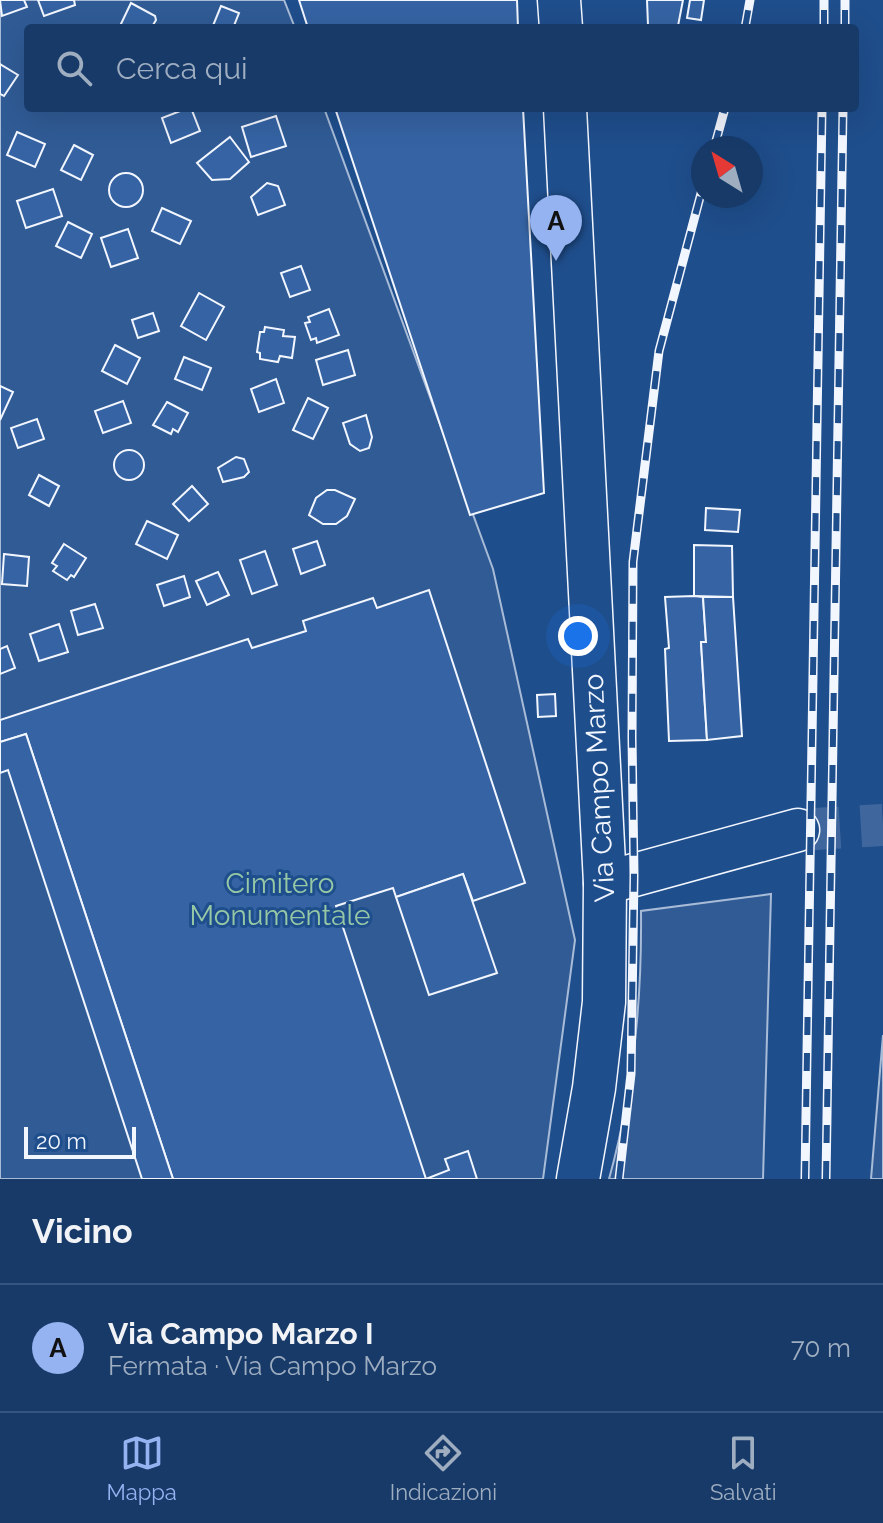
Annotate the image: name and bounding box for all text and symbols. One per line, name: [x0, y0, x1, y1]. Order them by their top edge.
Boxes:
search box: [24, 24, 859, 112]
icon: search: [52, 46, 96, 90]
text: Cerca qui: [116, 51, 248, 86]
north arrow: [691, 136, 763, 208]
pin: A: [530, 195, 582, 261]
your location: [558, 616, 598, 656]
street label: Via Campo Marzo: [577, 673, 621, 903]
park label: Cimitero Monumentale: [190, 867, 370, 932]
scale bar: [24, 1123, 136, 1159]
text: 20 m: [36, 1128, 87, 1154]
text: Vicino: [32, 1211, 133, 1251]
text: Via Campo Marzo I: [108, 1316, 374, 1351]
text: A: [49, 1333, 67, 1363]
text: 70 m: [791, 1333, 851, 1363]
text: Fermata · Via Campo Marzo: [108, 1351, 437, 1381]
tab: Mappa: [107, 1431, 177, 1505]
tab: Indicazioni: [390, 1431, 497, 1505]
tab: Salvati: [710, 1431, 776, 1505]

